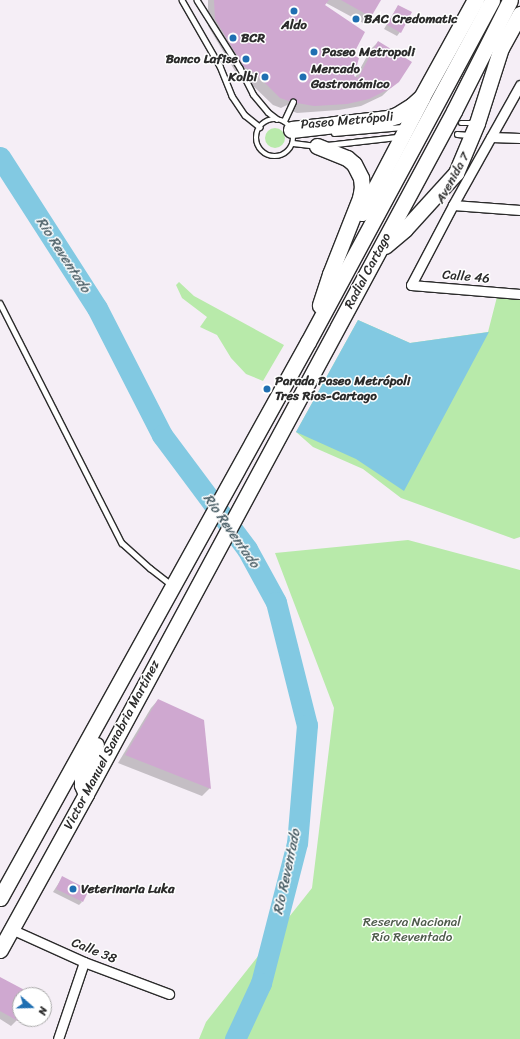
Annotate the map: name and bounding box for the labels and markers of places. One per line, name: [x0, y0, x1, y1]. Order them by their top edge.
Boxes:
marker: Aldo: [289, 6, 299, 16]
place label: BAC Credomatic: [364, 11, 458, 27]
marker: BAC Credomatic: [351, 14, 361, 24]
place label: Aldo: [281, 17, 307, 33]
place label: BCR: [241, 30, 265, 46]
marker: BCR: [228, 33, 238, 43]
place label: Paseo Metropoli: [322, 44, 414, 60]
marker: Paseo Metropoli: [309, 47, 319, 57]
place label: Banco Lafise: [165, 51, 238, 67]
marker: Banco Lafise: [241, 54, 251, 64]
place label: Mercado Gastronómico: [311, 62, 389, 93]
place label: Kolbi: [228, 69, 257, 85]
marker: Kolbi: [260, 72, 270, 82]
marker: Mercado Gastronómico: [298, 72, 308, 82]
place label: Parada Paseo Metrópoli Tres Ríos-Cartago: [275, 374, 411, 405]
marker: Parada Paseo Metrópoli Tres Ríos-Cartago: [262, 384, 272, 394]
place label: Veterinaria Luka: [81, 881, 174, 897]
marker: Veterinaria Luka: [68, 884, 78, 894]

